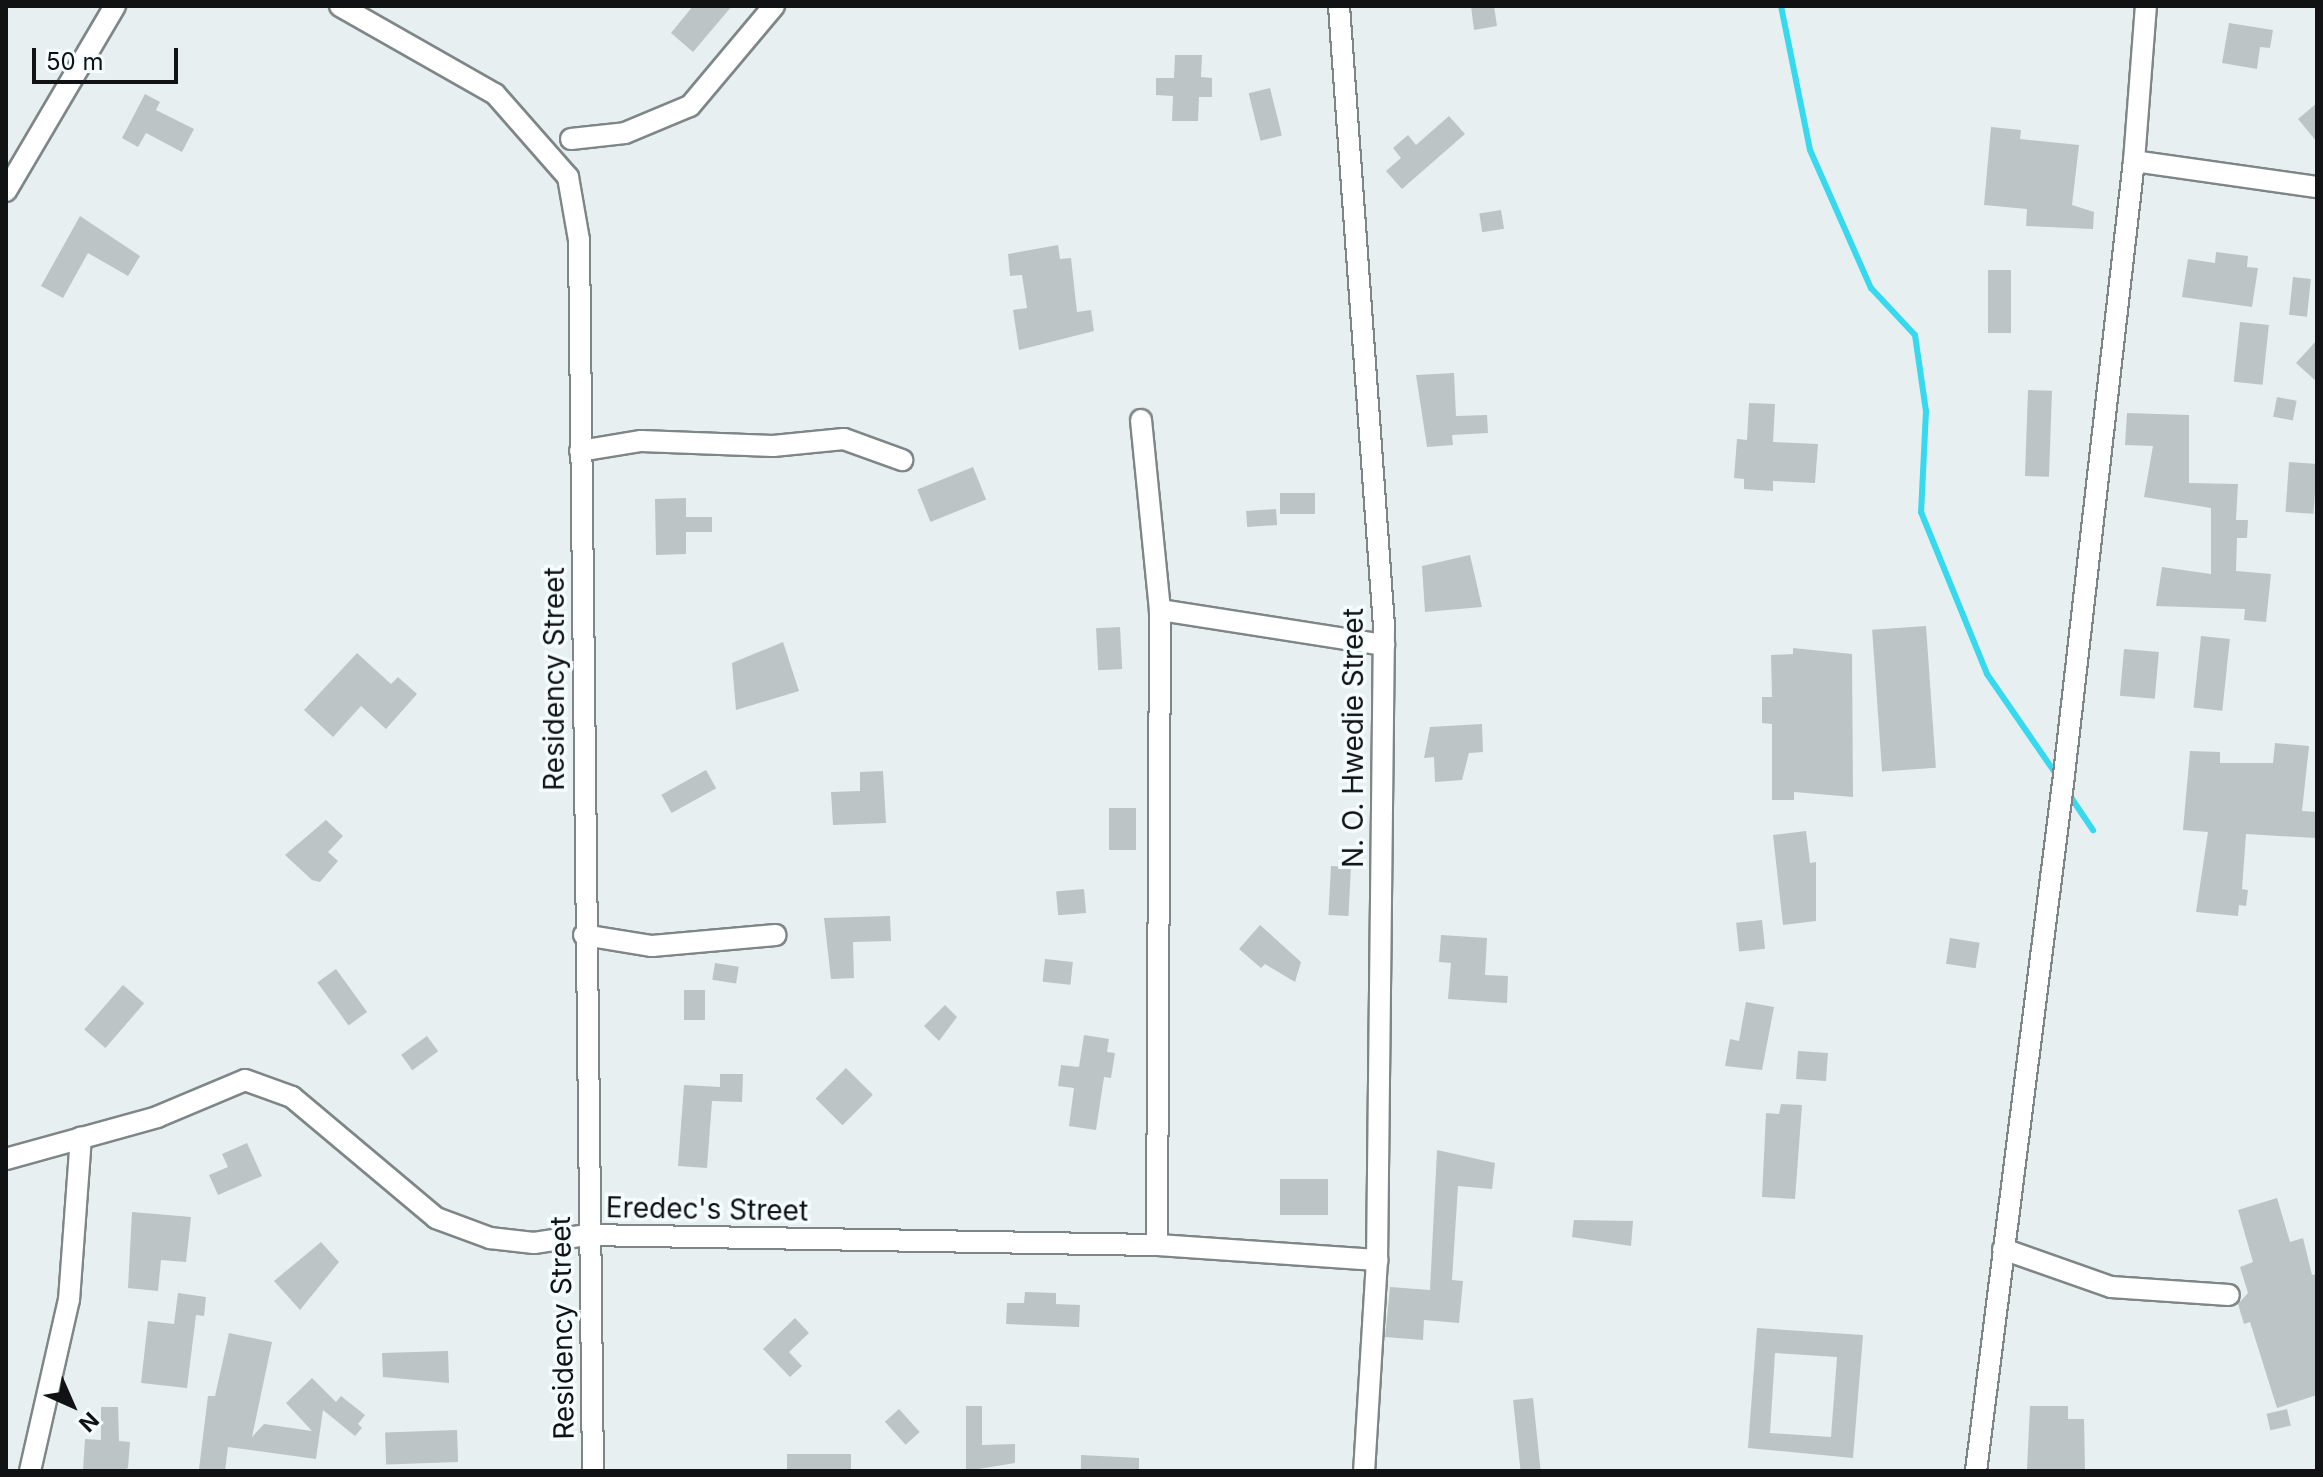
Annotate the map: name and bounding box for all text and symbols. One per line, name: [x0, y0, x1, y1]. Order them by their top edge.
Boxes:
scale bar: [36, 32, 182, 82]
text: 50 m: [46, 47, 104, 76]
street label: Residency Street: [537, 567, 571, 791]
street label: N. O. Hwedie Street: [1336, 608, 1370, 868]
street label: Eredec's Street: [606, 1190, 808, 1228]
street label: Residency Street: [543, 1216, 581, 1440]
north arrow: [32, 1365, 112, 1445]
text: N: [74, 1407, 104, 1437]

